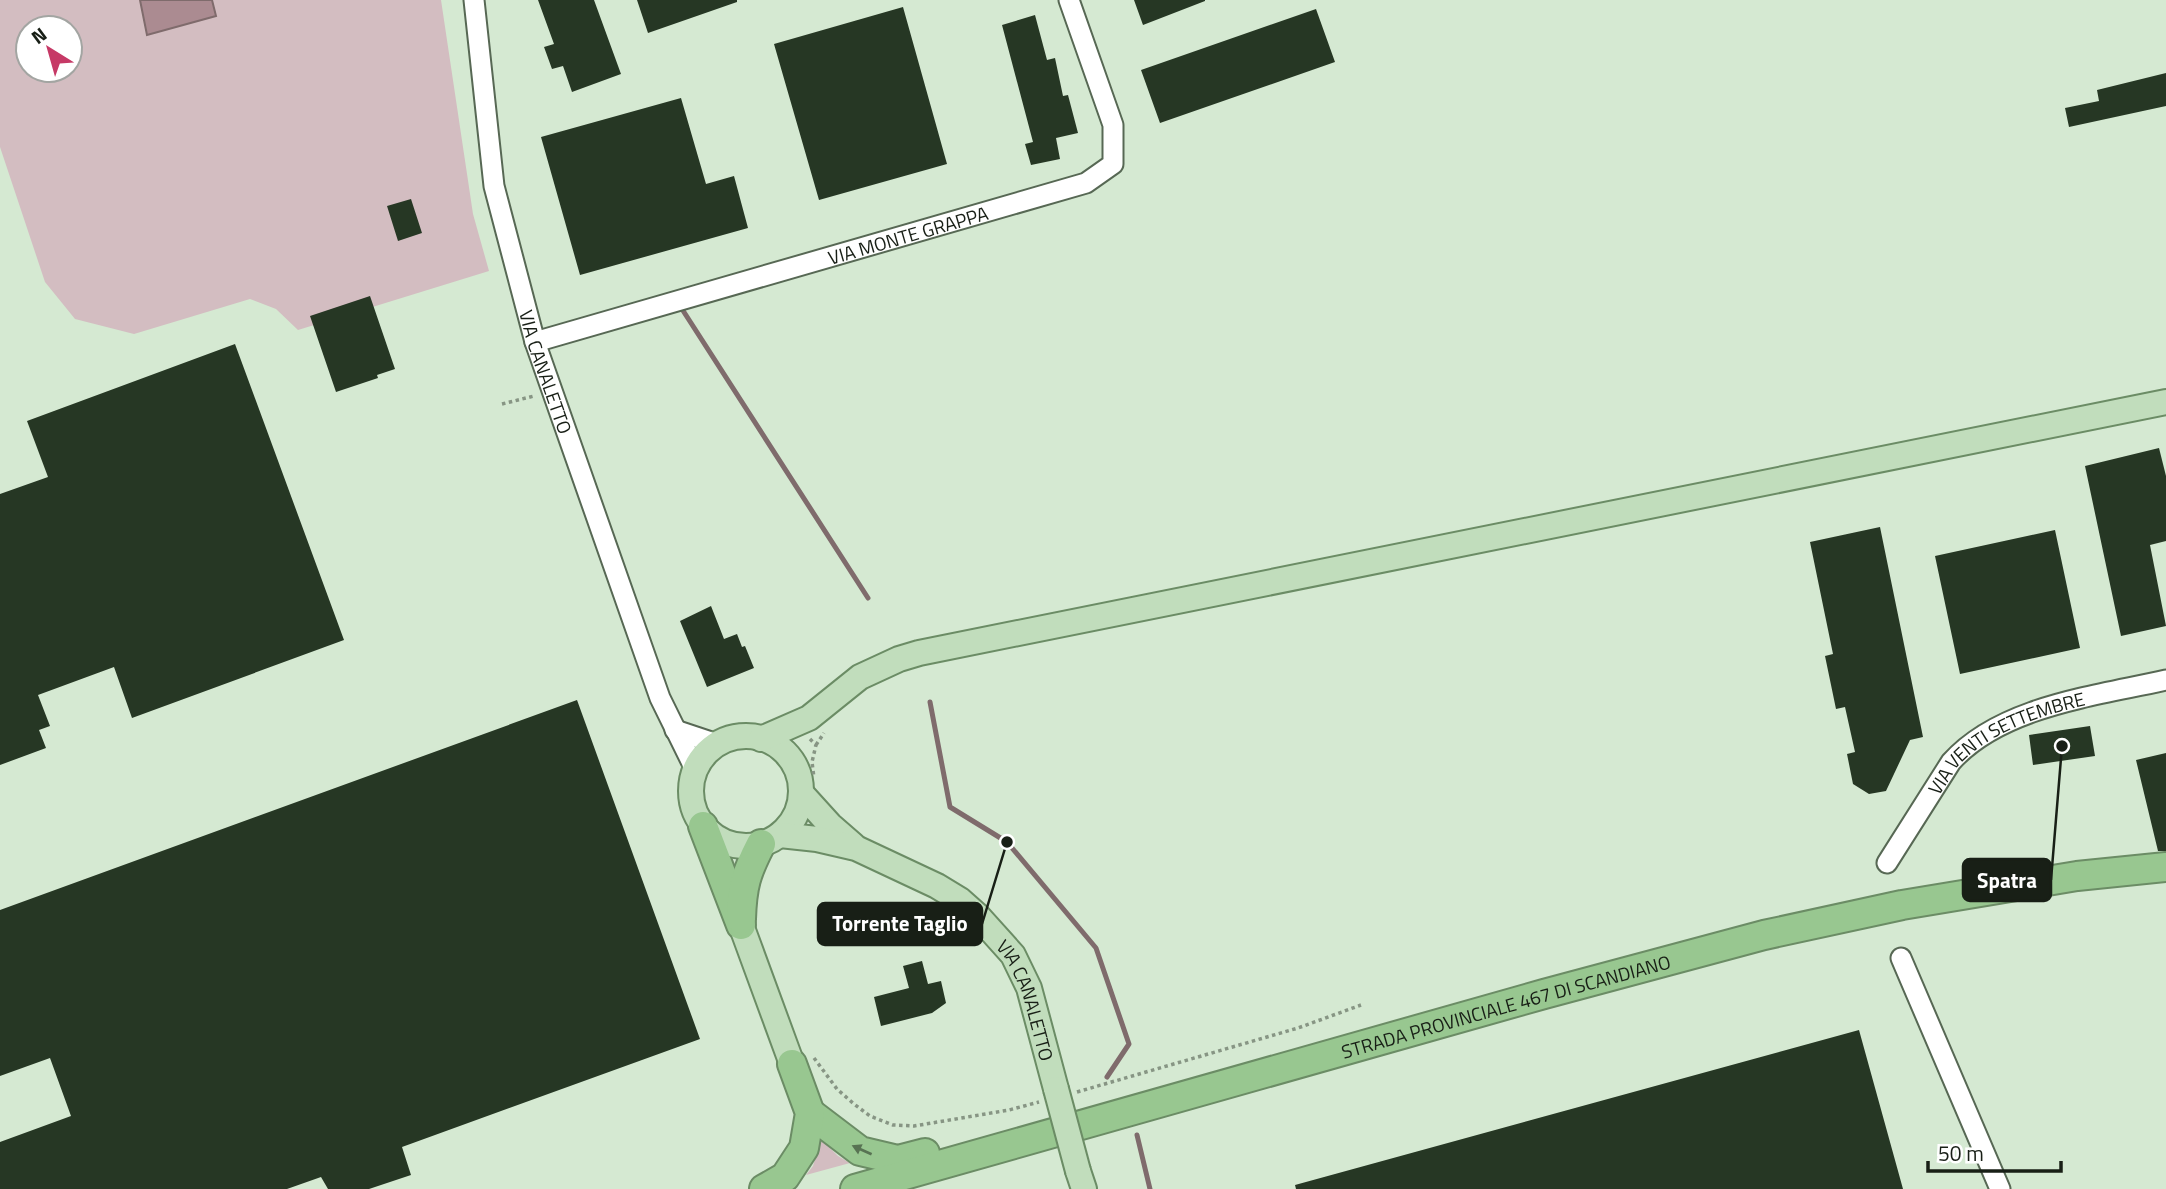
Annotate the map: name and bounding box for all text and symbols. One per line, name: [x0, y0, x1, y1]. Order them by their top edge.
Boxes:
north arrow: [14, 14, 84, 84]
text: N: [24, 19, 52, 51]
street label: VIA MONTE GRAPPA: [824, 198, 991, 271]
street label: VIA CANALETTO: [513, 307, 581, 437]
street label: VIA VENTI SETTEMBRE: [1920, 683, 2088, 800]
callout: Spatra: [1963, 859, 2051, 901]
text: Spatra: [1977, 864, 2037, 896]
callout: Torrente Taglio: [818, 903, 982, 945]
text: Torrente Taglio: [832, 907, 968, 939]
street label: VIA CANALETTO: [990, 932, 1062, 1064]
street label: STRADA PROVINCIALE 467 DI SCANDIANO: [1338, 946, 1674, 1065]
scale bar: [1928, 1130, 2061, 1174]
text: 50 m: [1938, 1137, 1984, 1169]
one-way arrow: [851, 1144, 872, 1155]

